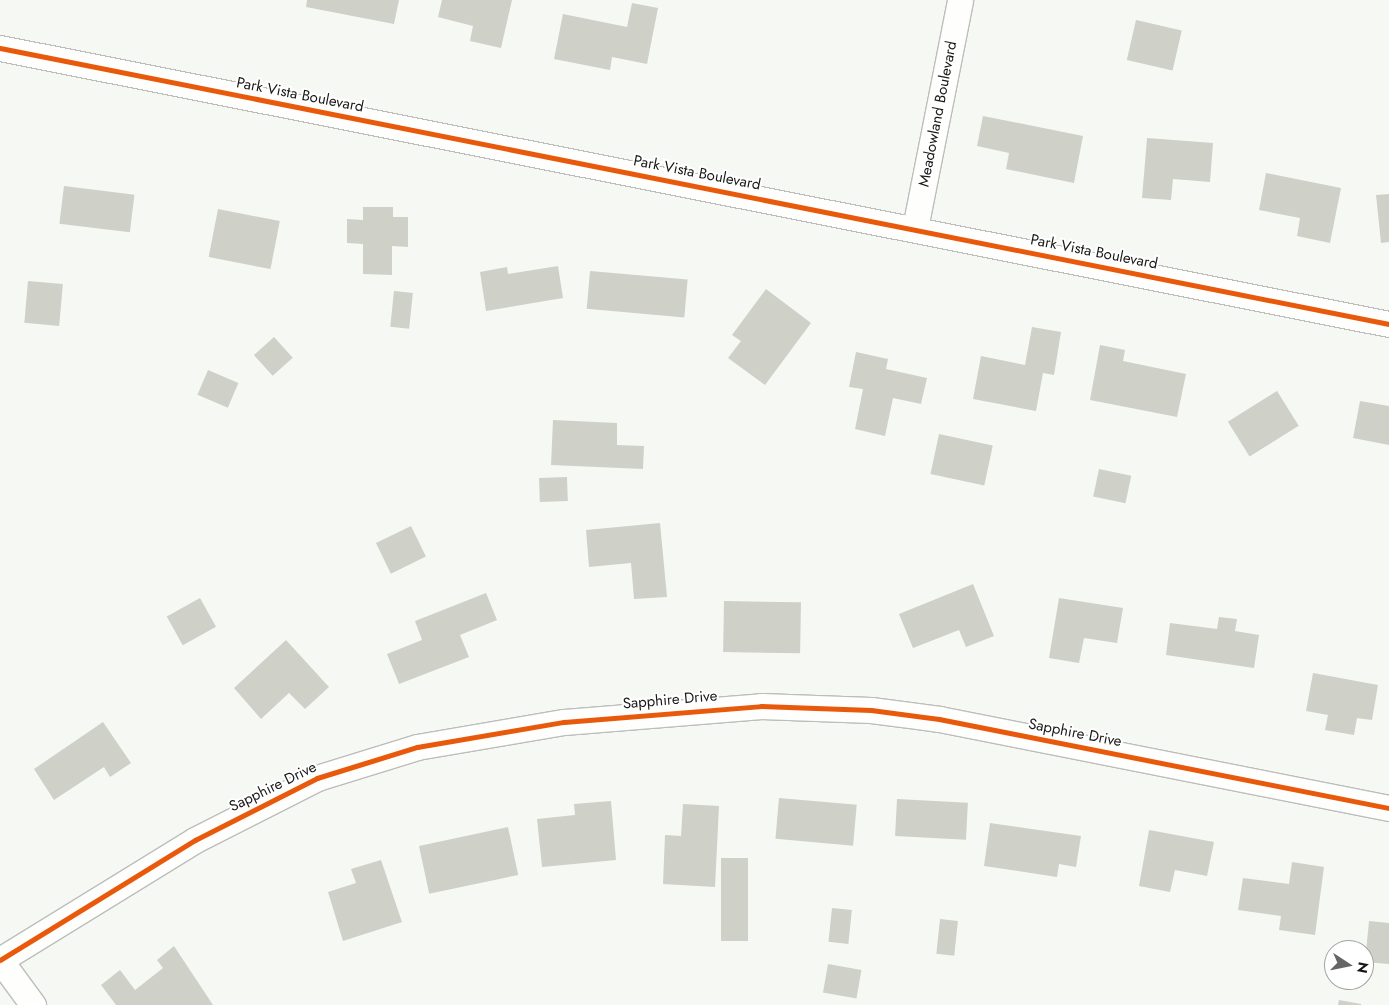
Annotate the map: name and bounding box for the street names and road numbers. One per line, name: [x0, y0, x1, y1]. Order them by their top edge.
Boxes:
street label: Meadowland Boulevard: [915, 40, 961, 188]
street label: Park Vista Boulevard: [235, 74, 365, 116]
street label: Park Vista Boulevard: [632, 152, 762, 194]
street label: Park Vista Boulevard: [1029, 231, 1159, 273]
street label: Sapphire Drive: [622, 687, 718, 713]
street label: Sapphire Drive: [1027, 715, 1123, 751]
street label: Sapphire Drive: [226, 758, 320, 816]

